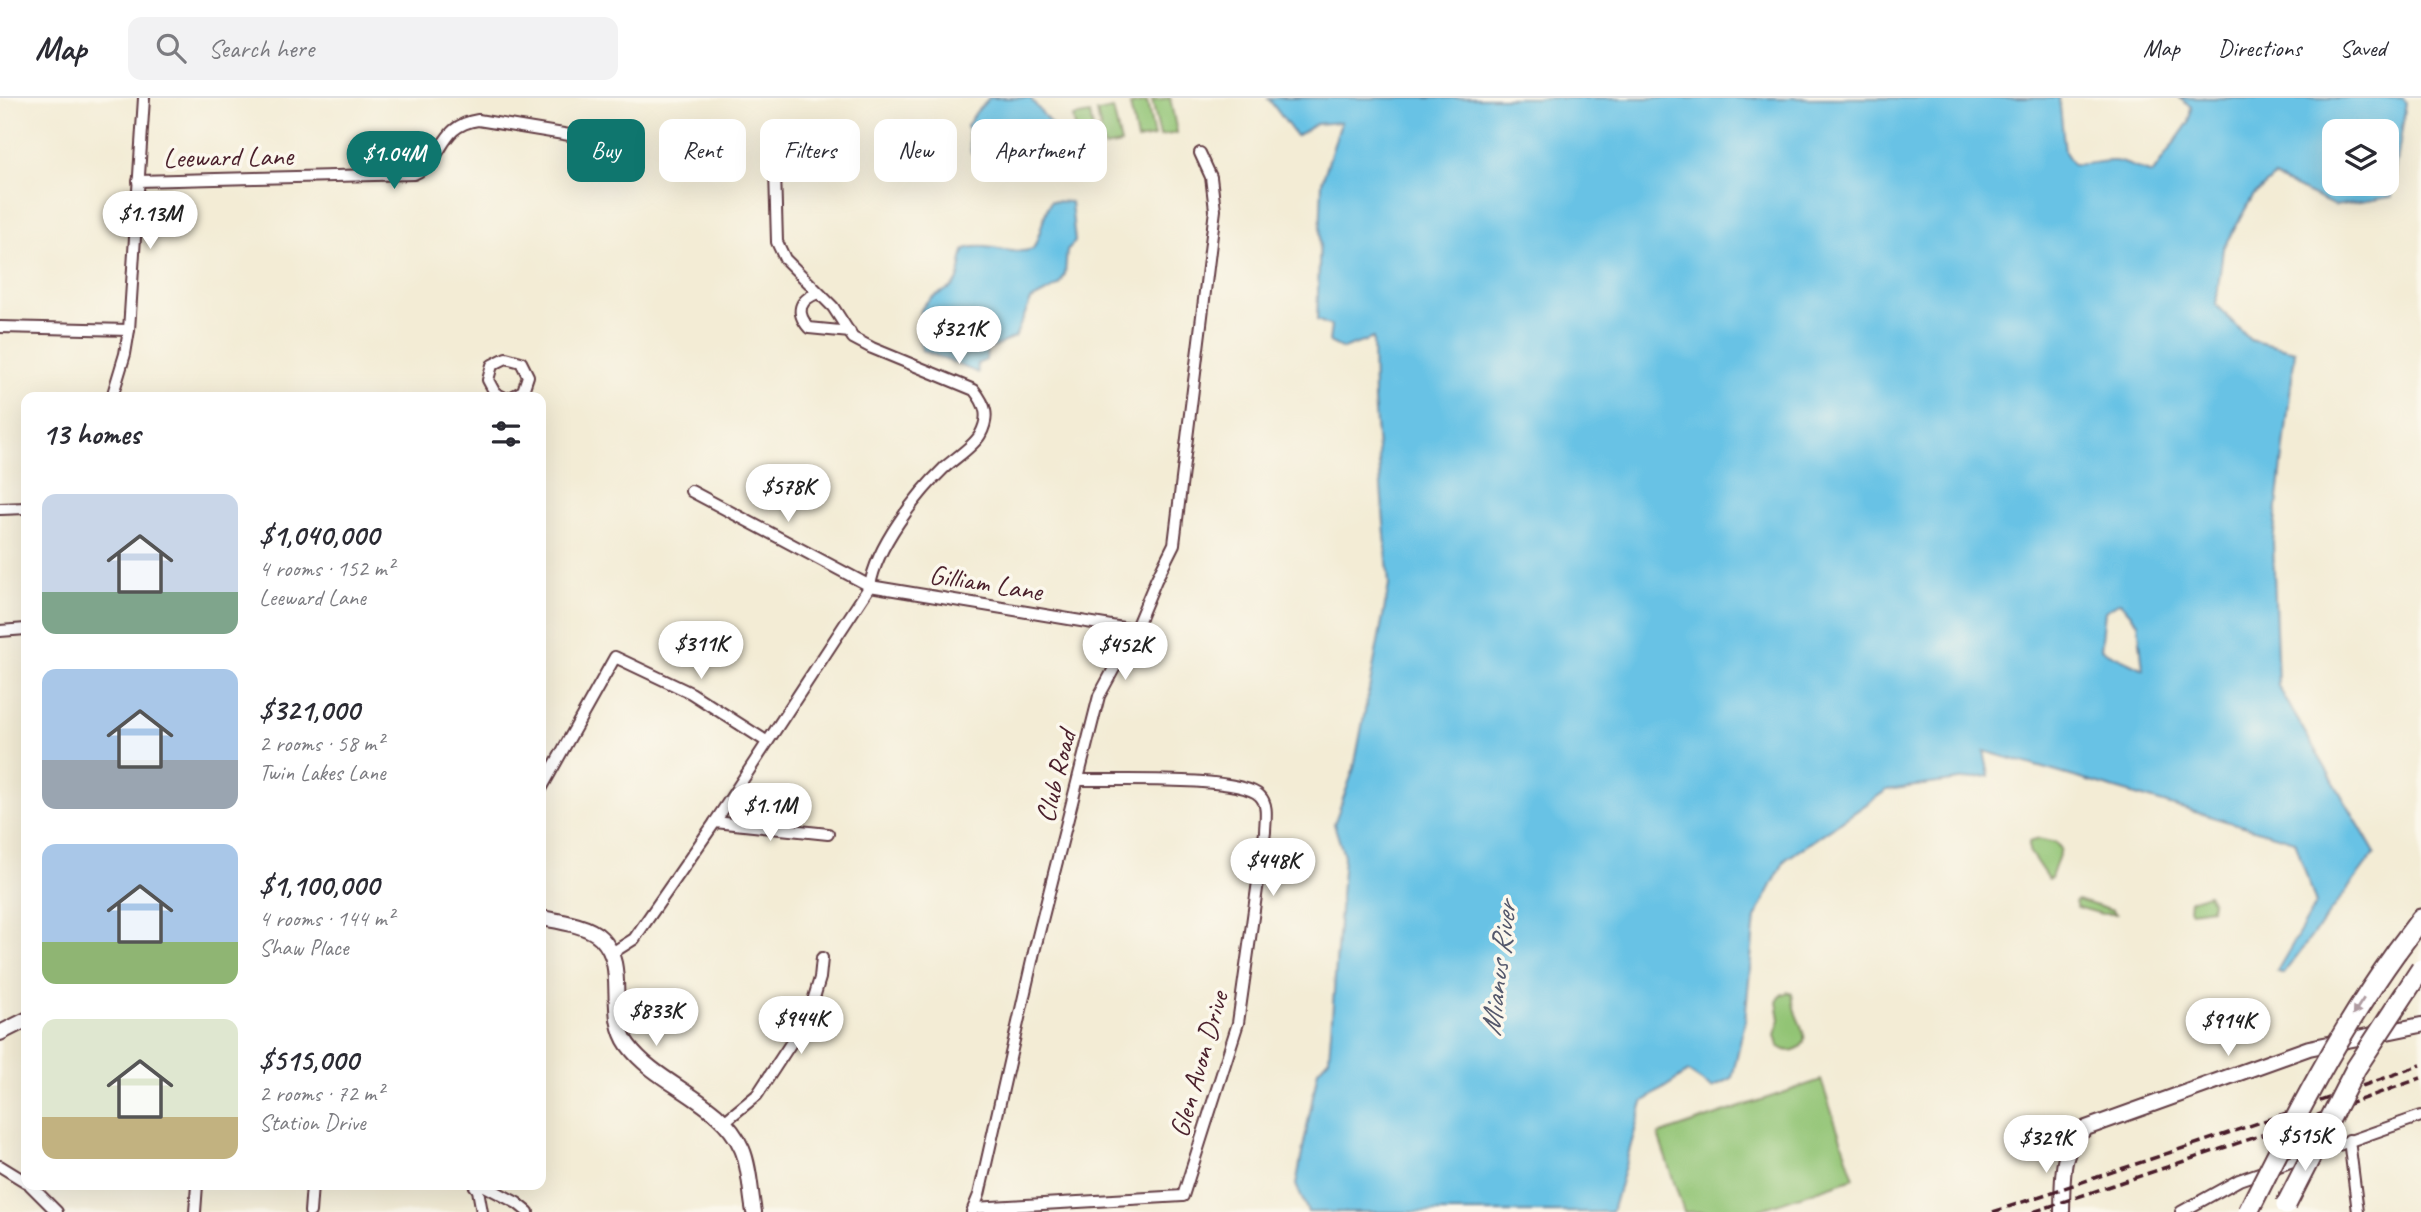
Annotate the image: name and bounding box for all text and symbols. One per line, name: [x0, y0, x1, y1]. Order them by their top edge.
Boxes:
search box: [128, 17, 618, 80]
text: Map: [35, 27, 86, 69]
icon: search: [152, 29, 190, 67]
text: Search here: [208, 32, 314, 65]
text: Map: [2143, 33, 2180, 63]
text: Directions: [2218, 33, 2301, 63]
text: Saved: [2339, 33, 2386, 63]
chip: Buy: [567, 119, 645, 182]
chip: Rent: [659, 119, 746, 182]
chip: Filters: [760, 119, 860, 182]
chip: New: [874, 119, 957, 182]
chip: Apartment: [971, 119, 1107, 182]
map controls: [2322, 119, 2399, 196]
button: layers: [2322, 119, 2399, 196]
pin: $1.04M: [337, 132, 451, 191]
street label: Leeward Lane: [163, 138, 295, 175]
text: $1.04M: [363, 139, 425, 168]
pin: $1.13M: [93, 192, 207, 251]
text: $1.13M: [119, 199, 181, 228]
pin: $321K: [910, 306, 1008, 366]
text: $321K: [932, 314, 986, 343]
text: 13 homes: [42, 415, 140, 453]
icon: filters: [487, 415, 525, 453]
pin: $578K: [739, 464, 837, 524]
text: $578K: [762, 472, 814, 501]
text: $1,040,000: [259, 516, 379, 554]
icon: home: [98, 522, 182, 606]
text: 4 rooms · 152 m²: [259, 554, 394, 583]
street label: Gilliam Lane: [927, 556, 1047, 609]
text: Leeward Lane: [259, 583, 366, 612]
pin: $311K: [652, 622, 750, 681]
pin: $452K: [1076, 622, 1174, 682]
text: $311K: [674, 629, 728, 658]
text: $452K: [1099, 630, 1151, 659]
text: $321,000: [259, 691, 359, 729]
icon: home: [98, 697, 182, 781]
street label: Club Road: [1027, 723, 1085, 826]
text: 2 rooms · 58 m²: [259, 729, 383, 758]
text: Twin Lakes Lane: [259, 758, 386, 787]
pin: $1.1M: [721, 784, 819, 843]
text: $1.1M: [744, 791, 796, 820]
pin: $448K: [1224, 838, 1322, 898]
text: $448K: [1246, 846, 1300, 875]
text: $1,100,000: [259, 866, 379, 904]
icon: home: [98, 872, 182, 956]
water label: Mianus River: [1471, 895, 1526, 1038]
text: 4 rooms · 144 m²: [259, 904, 394, 933]
text: Shaw Place: [259, 933, 348, 962]
street label: Glen Avon Drive: [1161, 986, 1236, 1141]
pin: $833K: [607, 988, 705, 1048]
text: $833K: [629, 996, 683, 1025]
pin: $944K: [752, 996, 850, 1056]
pin: $914K: [2179, 998, 2277, 1058]
one-way arrow: [2351, 998, 2365, 1016]
text: $944K: [775, 1004, 827, 1033]
text: $914K: [2202, 1006, 2254, 1035]
text: $515,000: [259, 1041, 358, 1079]
icon: home: [98, 1047, 182, 1131]
text: 2 rooms · 72 m²: [259, 1079, 383, 1108]
text: Station Drive: [259, 1108, 366, 1137]
pin: $515K: [2256, 1114, 2354, 1173]
pin: $329K: [1997, 1116, 2095, 1175]
text: $515K: [2279, 1121, 2331, 1150]
text: $329K: [2020, 1123, 2072, 1152]

